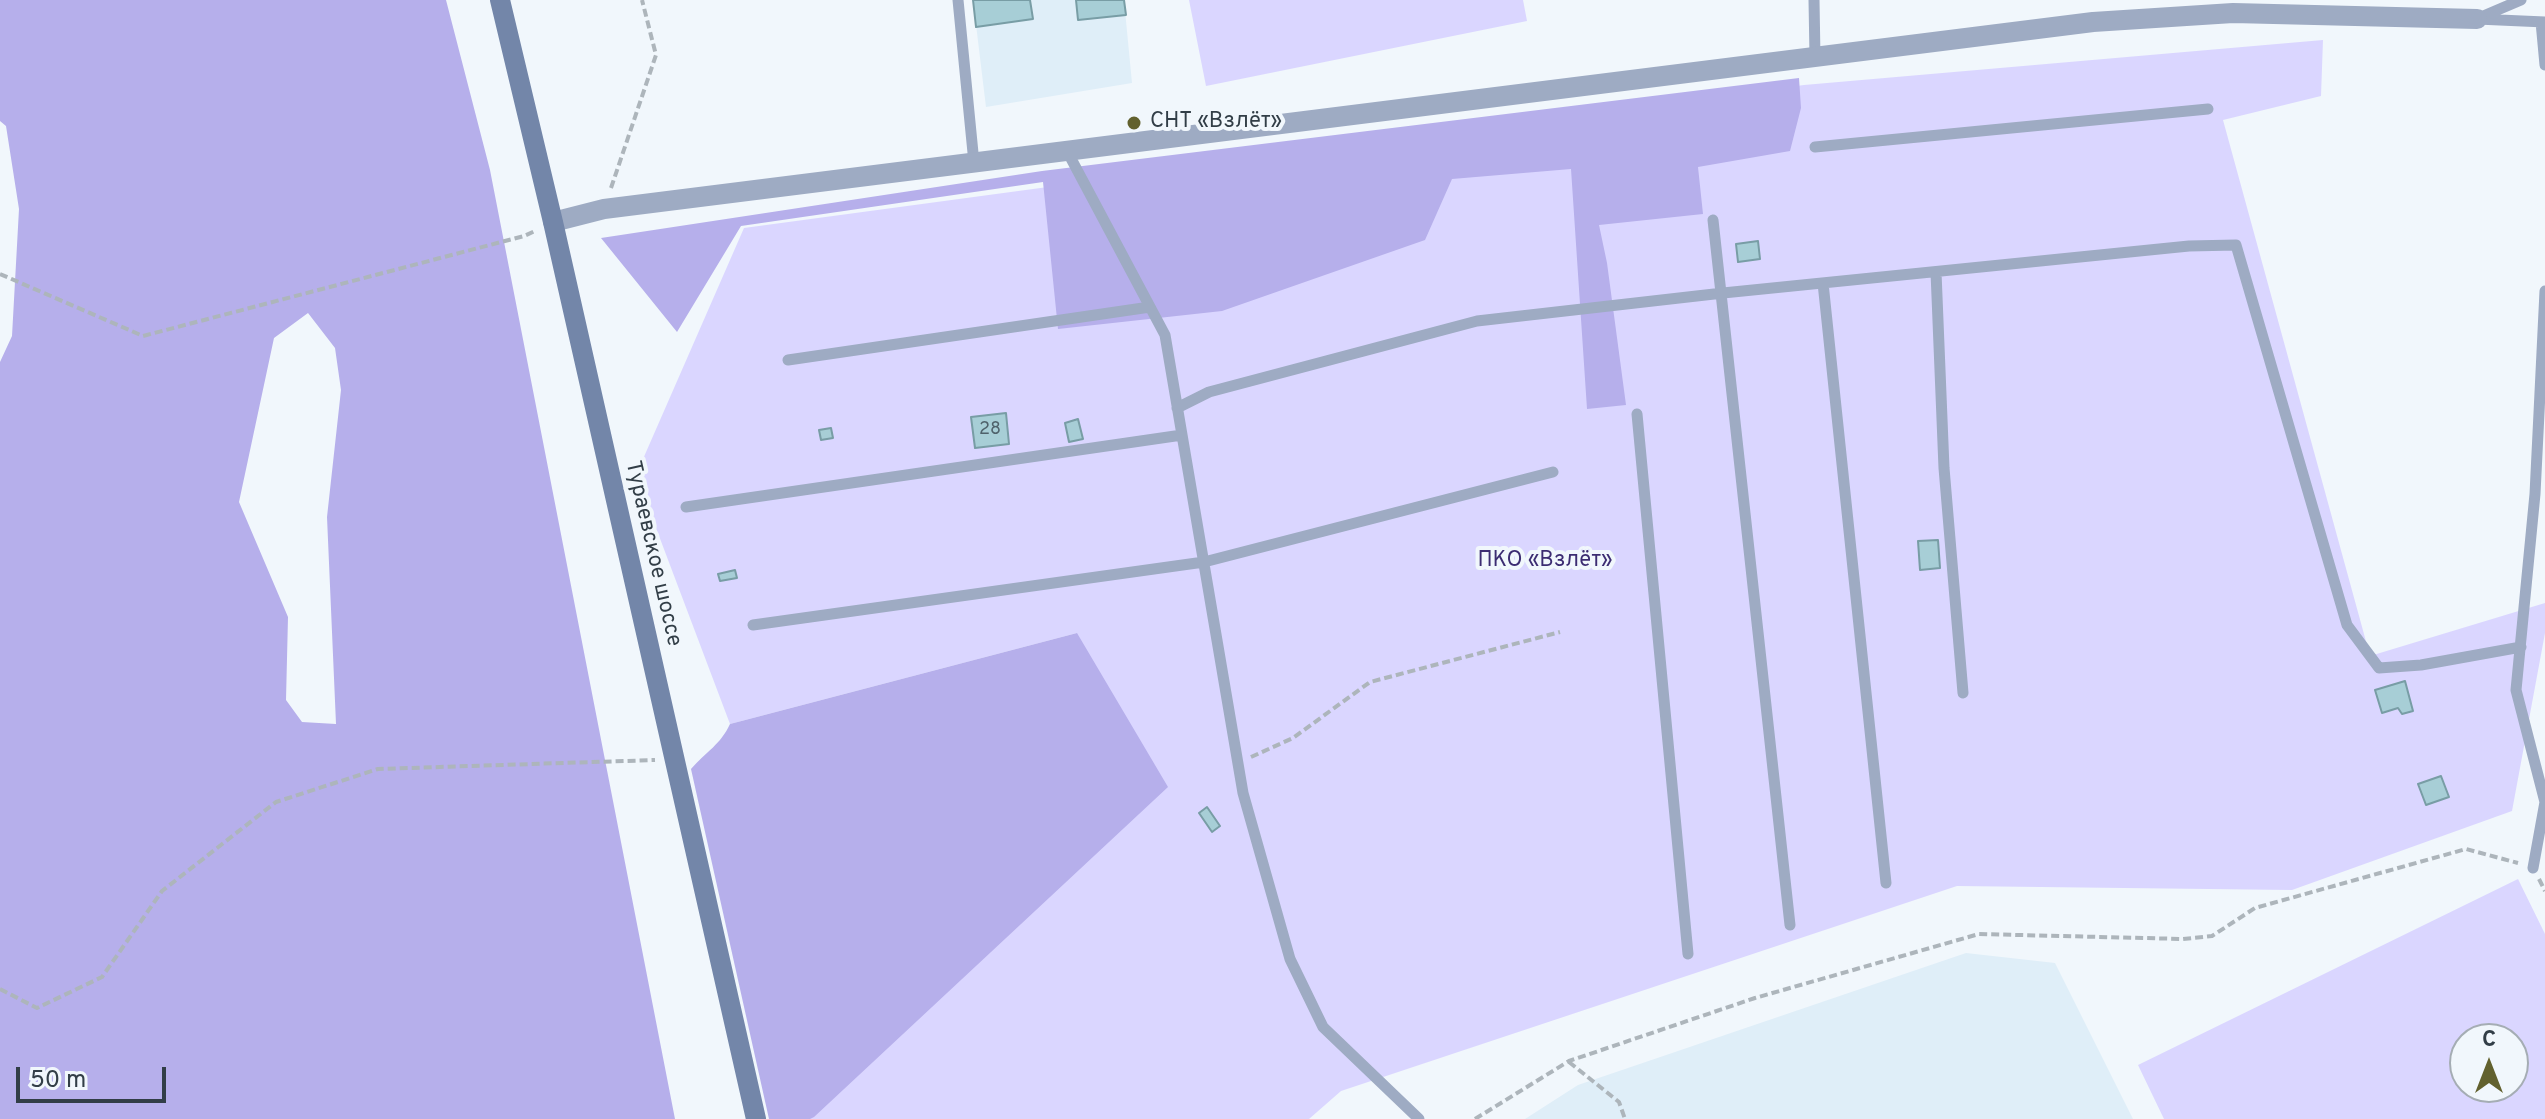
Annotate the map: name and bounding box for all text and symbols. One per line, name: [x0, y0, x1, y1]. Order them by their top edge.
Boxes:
place label: СНТ «Взлёт»: [1150, 110, 1282, 136]
marker: СНТ «Взлёт»: [1125, 114, 1143, 132]
house number: 28: [979, 419, 1001, 441]
street label: Тураевское шоссе: [618, 459, 686, 649]
park label: ПКО «Взлёт»: [1477, 549, 1613, 575]
north arrow: [2449, 1023, 2529, 1103]
text: С: [2482, 1027, 2496, 1054]
scale bar: [20, 1051, 170, 1101]
text: 50 m: [30, 1066, 86, 1096]

